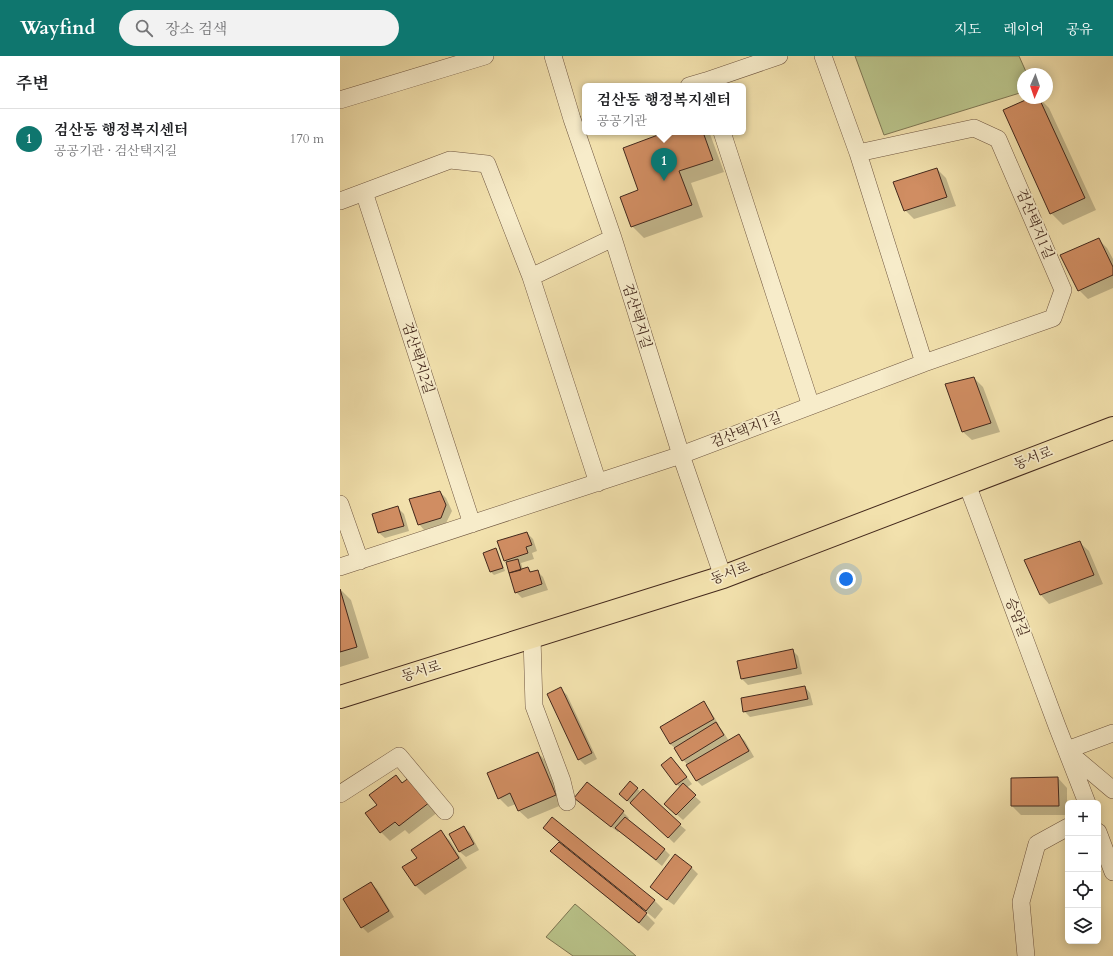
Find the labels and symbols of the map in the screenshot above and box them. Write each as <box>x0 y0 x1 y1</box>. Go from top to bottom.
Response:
north arrow <box>1017 68 1053 104</box>
pin: 1 <box>651 148 677 181</box>
street label: 검산택지1길 <box>1012 186 1058 262</box>
street label: 검산택지길 <box>618 281 656 351</box>
street label: 검산택지2길 <box>397 319 439 397</box>
street label: 검산택지1길 <box>708 408 784 452</box>
street label: 동서로 <box>1011 442 1056 474</box>
street label: 동서로 <box>708 557 753 589</box>
your location <box>836 569 856 589</box>
street label: 승암길 <box>1001 595 1033 639</box>
street label: 동서로 <box>399 656 444 686</box>

